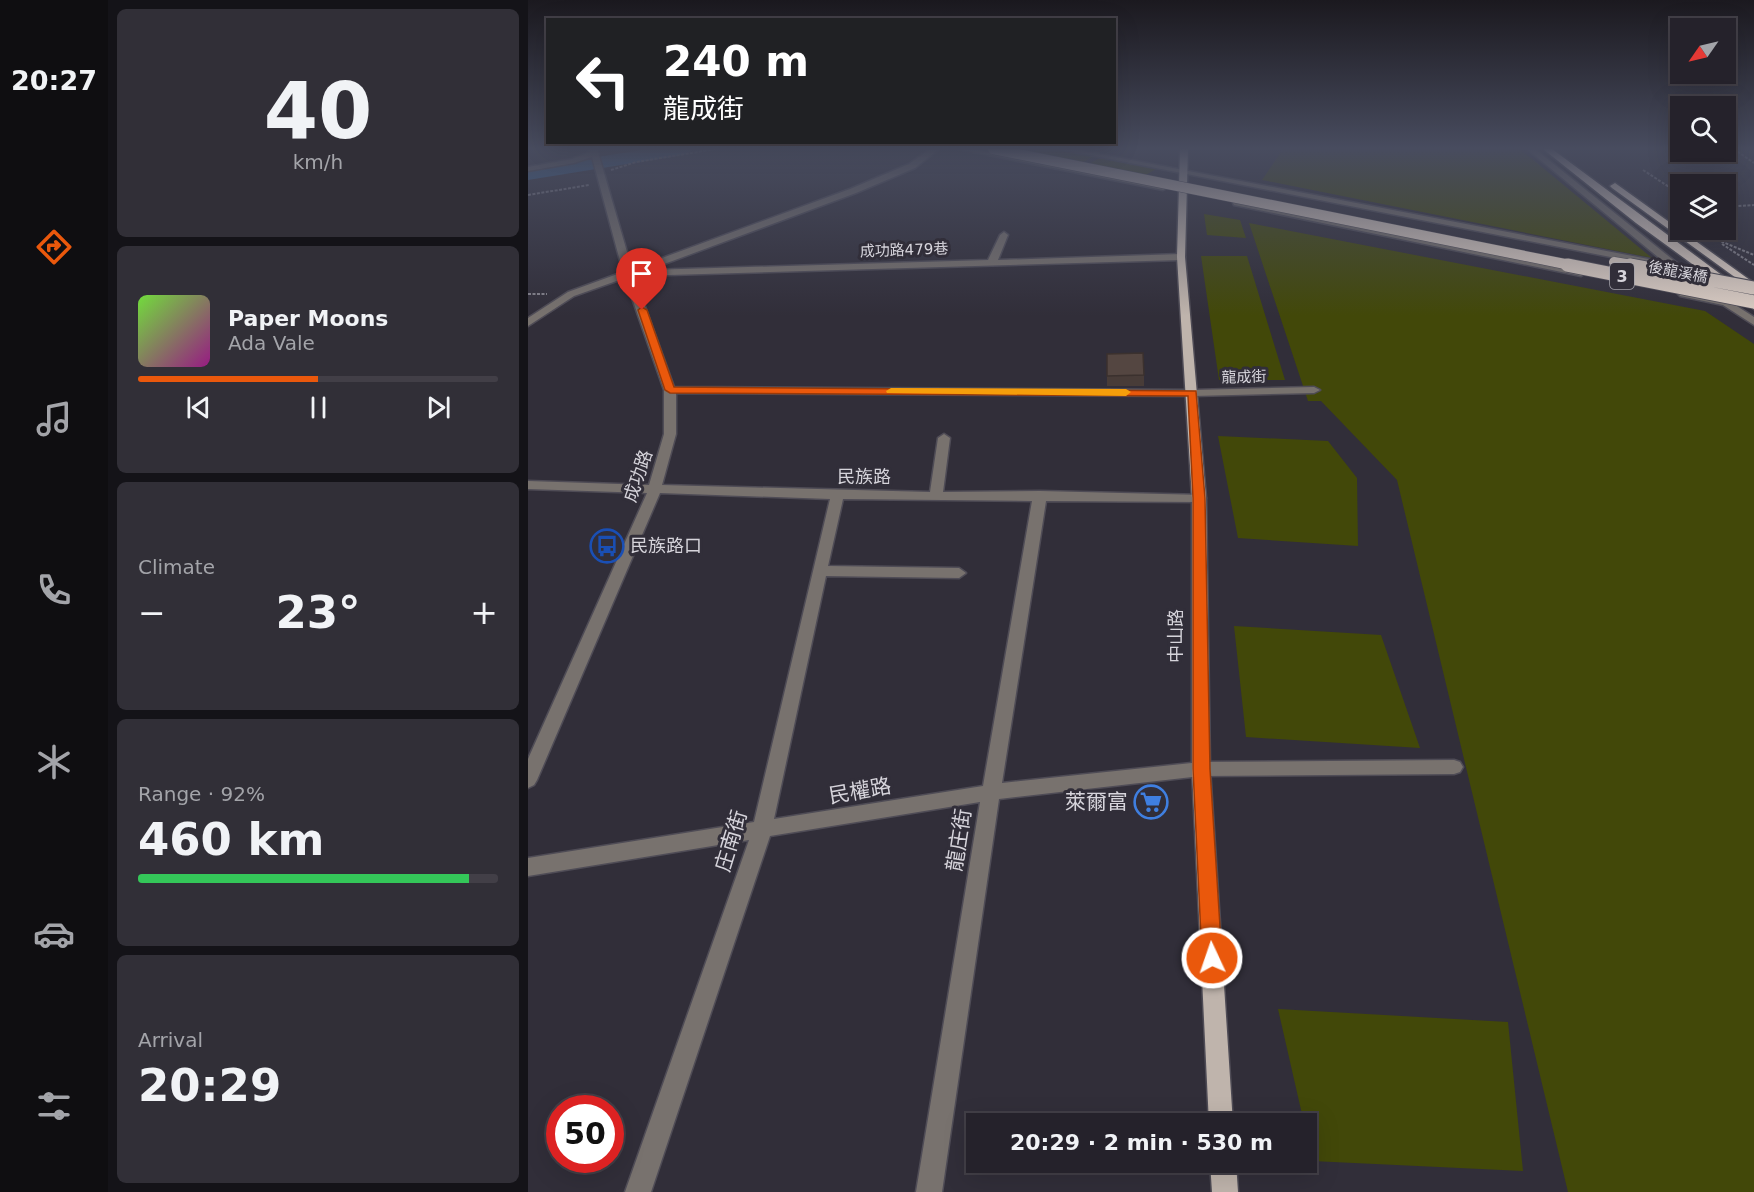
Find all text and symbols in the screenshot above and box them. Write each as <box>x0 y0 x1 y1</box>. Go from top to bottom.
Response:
north arrow <box>1670 18 1736 84</box>
map controls <box>1670 18 1736 240</box>
text: 240 m <box>663 37 809 86</box>
icon: left <box>564 42 642 120</box>
text: 20:27 <box>11 65 97 96</box>
text: 40 <box>264 66 372 156</box>
text: 龍成街 <box>663 93 744 124</box>
button: search <box>1670 96 1736 162</box>
text: km/h <box>293 150 343 174</box>
button: layers <box>1670 174 1736 240</box>
icon: directions <box>33 226 75 268</box>
street label: 成功路479巷 <box>859 239 949 261</box>
pin <box>616 248 667 310</box>
icon: arrive <box>625 257 658 290</box>
street label: 後龍溪橋 <box>1647 257 1709 287</box>
road number: 3 <box>1610 263 1634 289</box>
text: Paper Moons <box>228 306 388 331</box>
text: Ada Vale <box>228 331 315 355</box>
street label: 龍成街 <box>1221 368 1267 386</box>
icon: previous <box>182 391 215 424</box>
icon: pause <box>302 391 335 424</box>
icon: next <box>422 391 455 424</box>
icon: music <box>33 398 75 440</box>
street label: 成功路 <box>619 447 656 505</box>
street label: 民族路 <box>837 466 891 487</box>
bus stop icon: 民族路口 <box>589 528 625 564</box>
place label: 民族路口 <box>630 535 702 556</box>
text: Climate <box>138 555 215 579</box>
icon: phone <box>33 569 75 611</box>
text: 23° <box>275 586 361 639</box>
text: − <box>138 593 166 632</box>
text: + <box>470 593 498 632</box>
street label: 中山路 <box>1165 609 1186 663</box>
icon: climate <box>33 741 75 783</box>
street label: 民權路 <box>827 774 893 808</box>
text: Range · 92% <box>138 782 265 806</box>
supermarket icon: 萊爾富 <box>1133 784 1169 820</box>
place label: 萊爾富 <box>1065 790 1128 814</box>
street label: 庄南街 <box>710 807 752 875</box>
street label: 龍庄街 <box>942 807 976 873</box>
text: 460 km <box>138 813 324 866</box>
icon: car <box>33 913 75 955</box>
position arrow <box>1180 926 1244 990</box>
text: Arrival <box>138 1028 203 1052</box>
text: 20:29 <box>138 1059 281 1112</box>
icon: filters <box>33 1085 75 1127</box>
speed limit sign: 50 <box>546 1095 624 1173</box>
text: 20:29 · 2 min · 530 m <box>1010 1130 1273 1155</box>

